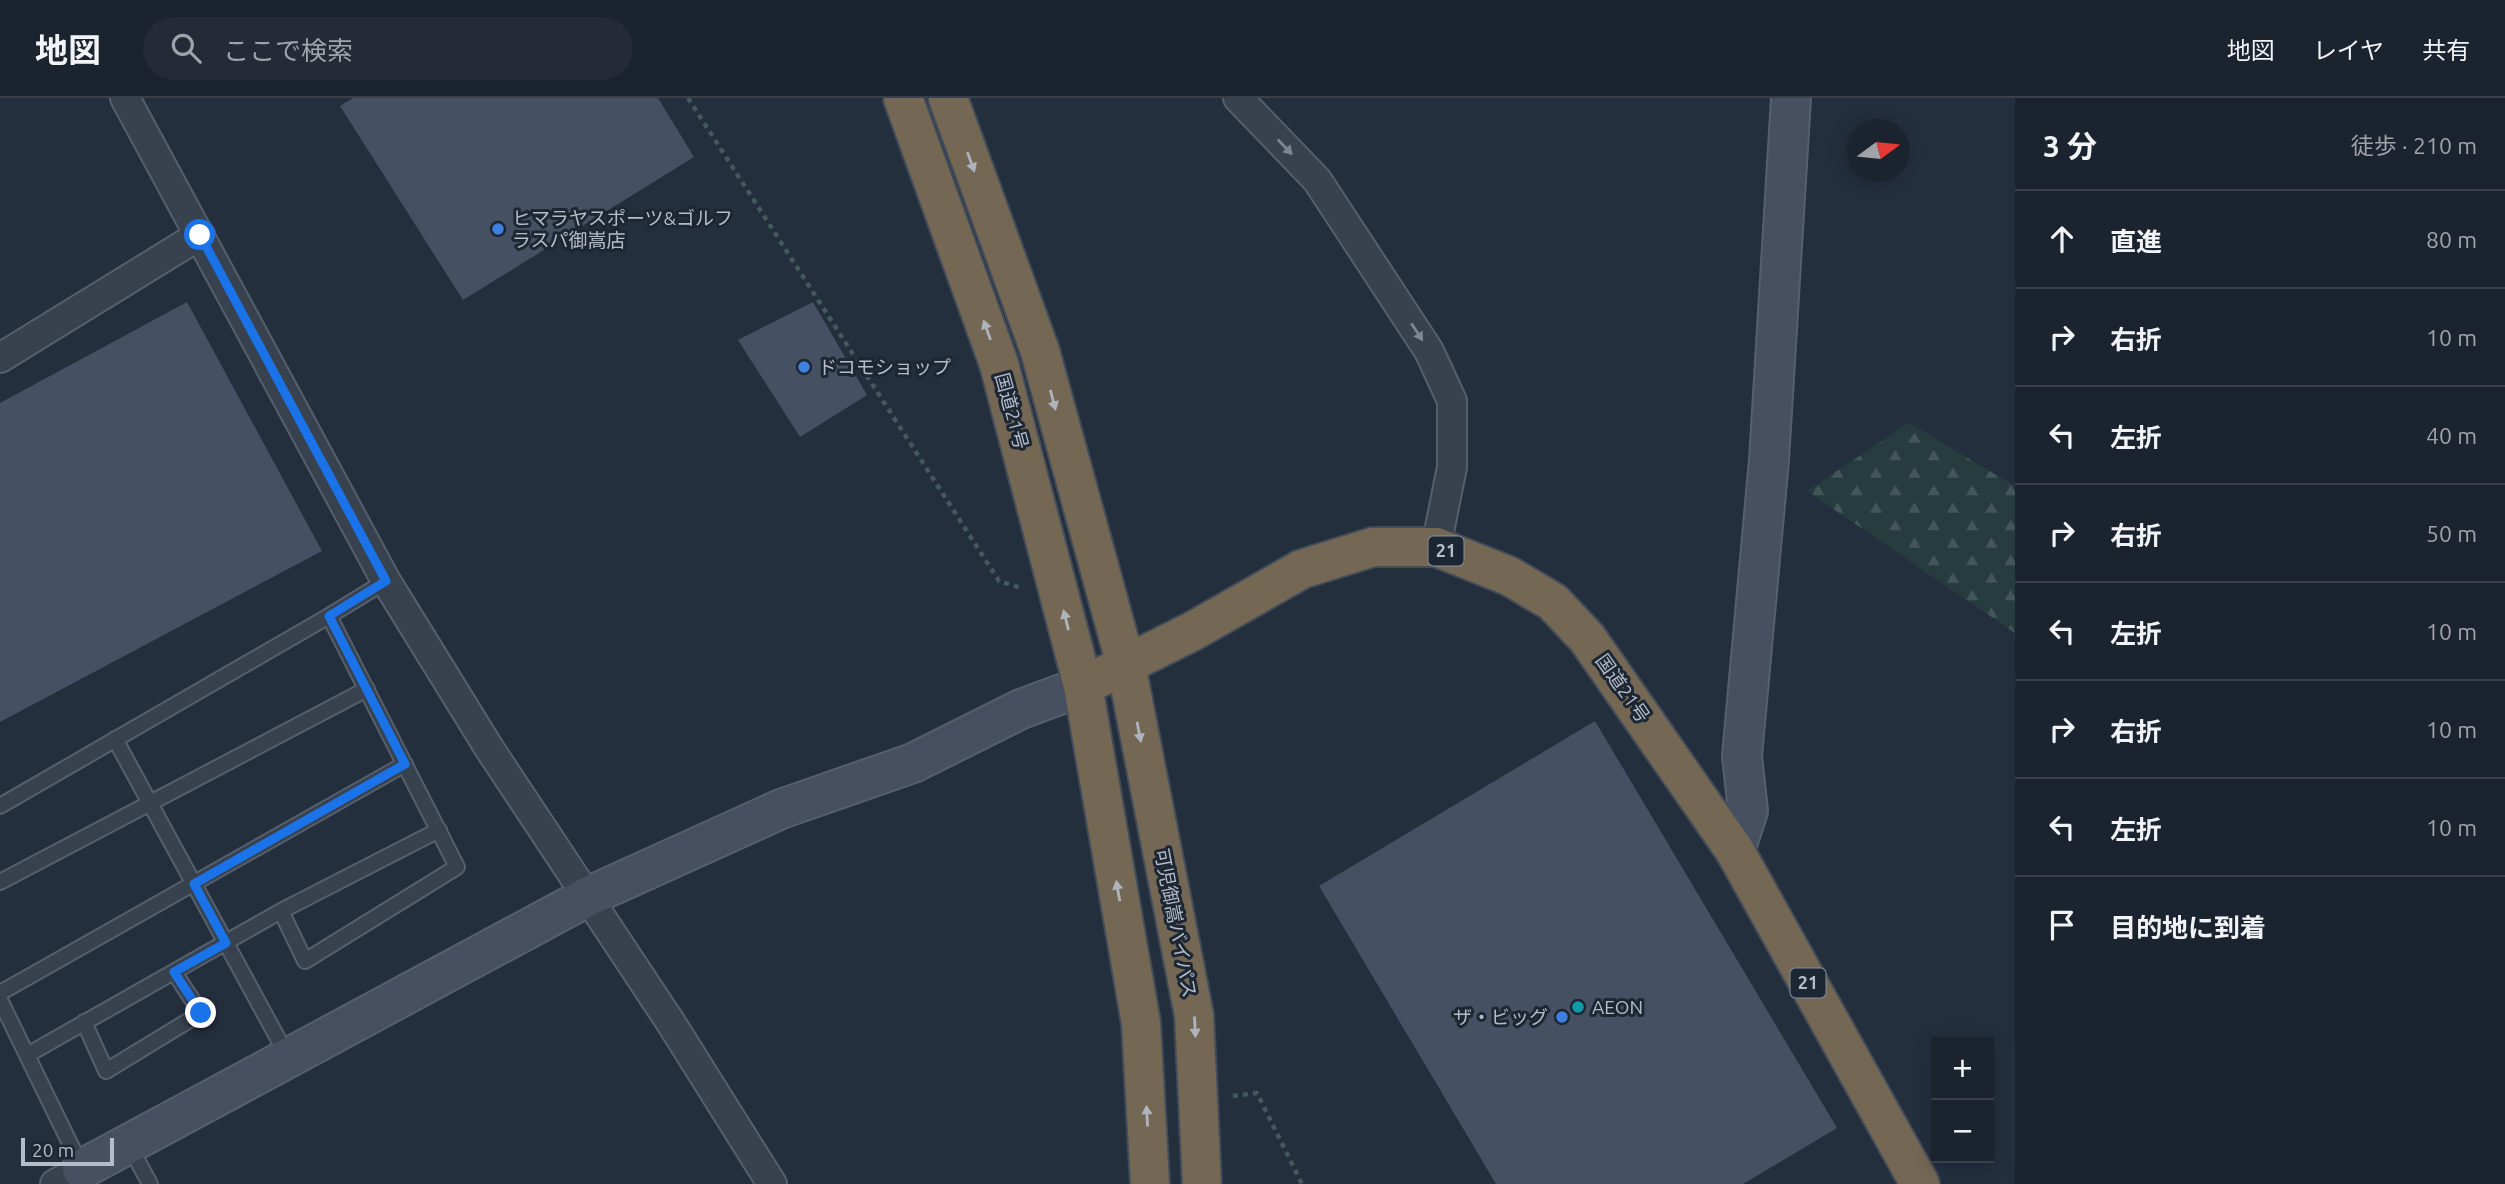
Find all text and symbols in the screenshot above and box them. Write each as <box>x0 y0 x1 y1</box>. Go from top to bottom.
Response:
search box <box>143 17 633 80</box>
icon: search <box>167 29 205 67</box>
text: 地図 <box>35 31 101 68</box>
text: ここで検索 <box>223 36 353 65</box>
text: 地図 <box>2227 37 2275 64</box>
text: レイヤ <box>2313 37 2384 64</box>
text: 共有 <box>2422 37 2470 64</box>
north arrow <box>1847 119 1910 182</box>
text: 3 分 <box>2043 129 2097 163</box>
text: 徒歩 · 210 m <box>2351 133 2477 158</box>
one-way arrow <box>1277 138 1293 155</box>
one-way arrow <box>966 152 977 173</box>
place label: ヒマラヤスポーツ&ゴルフ ラスパ御嵩店 <box>512 207 733 251</box>
route start <box>184 219 215 250</box>
icon: ahead <box>2043 220 2081 258</box>
marker: ヒマラヤスポーツ&ゴルフ ラスパ御嵩店 <box>490 221 506 237</box>
text: 直進 <box>2110 227 2162 256</box>
text: 80 m <box>2426 227 2477 252</box>
icon: right <box>2043 318 2081 356</box>
one-way arrow <box>981 319 992 340</box>
one-way arrow <box>1410 323 1424 341</box>
text: 右折 <box>2110 325 2162 354</box>
text: 10 m <box>2426 325 2477 350</box>
place label: ドコモショップ <box>818 356 951 378</box>
marker: ドコモショップ <box>796 359 812 375</box>
street label: 国道21号 <box>991 370 1033 452</box>
one-way arrow <box>1049 390 1059 411</box>
icon: left <box>2043 416 2081 454</box>
text: 左折 <box>2110 423 2162 452</box>
text: 40 m <box>2426 423 2477 448</box>
icon: right <box>2043 514 2081 552</box>
text: 右折 <box>2110 521 2162 550</box>
text: 50 m <box>2426 521 2477 546</box>
road number: 21 <box>1428 536 1464 565</box>
one-way arrow <box>1060 609 1071 631</box>
icon: left <box>2043 612 2081 650</box>
text: 左折 <box>2110 619 2162 648</box>
text: 10 m <box>2426 619 2477 644</box>
street label: 国道21号 <box>1591 650 1655 726</box>
icon: right <box>2043 710 2081 748</box>
text: 右折 <box>2110 717 2162 746</box>
text: 10 m <box>2426 717 2477 742</box>
one-way arrow <box>1134 721 1145 743</box>
icon: left <box>2043 808 2081 846</box>
text: 左折 <box>2110 815 2162 844</box>
text: 10 m <box>2426 815 2477 840</box>
street label: 可児御嵩バイパス <box>1151 846 1201 1000</box>
one-way arrow <box>1112 879 1123 901</box>
icon: arrive <box>2043 906 2081 944</box>
text: 目的地に到着 <box>2110 913 2266 942</box>
road number: 21 <box>1790 968 1826 998</box>
place label: AEON <box>1592 996 1643 1018</box>
route end <box>185 997 216 1028</box>
marker: AEON <box>1570 999 1586 1015</box>
place label: ザ・ビッグ <box>1453 1006 1548 1028</box>
marker: ザ・ビッグ <box>1554 1009 1570 1025</box>
one-way arrow <box>1189 1017 1200 1039</box>
map controls <box>1931 1037 1994 1163</box>
button: + <box>1931 1037 1994 1100</box>
button: − <box>1931 1100 1994 1163</box>
one-way arrow <box>1141 1105 1152 1127</box>
scale bar <box>21 1135 114 1167</box>
text: 20 m <box>32 1139 74 1161</box>

